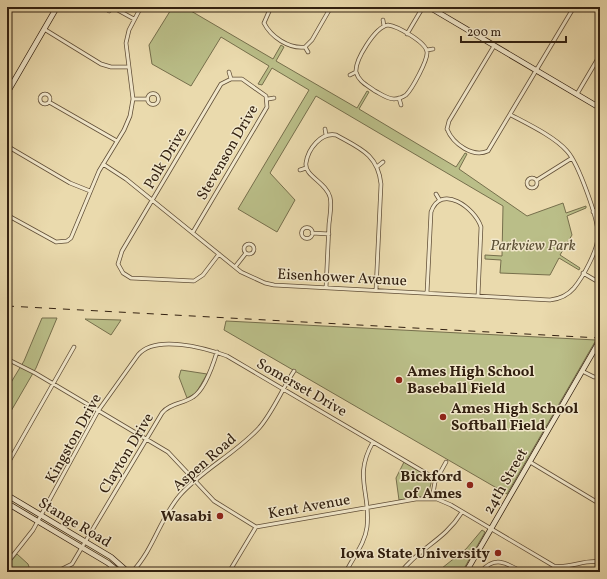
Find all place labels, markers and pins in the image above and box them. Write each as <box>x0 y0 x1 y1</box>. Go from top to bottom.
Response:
place label: Ames High School Baseball Field <box>407 362 534 400</box>
marker: Ames High School Baseball Field <box>394 375 404 385</box>
place label: Ames High School Softball Field <box>451 399 578 437</box>
marker: Ames High School Softball Field <box>438 412 448 422</box>
place label: Bickford of Ames <box>400 467 462 505</box>
marker: Bickford of Ames <box>465 480 475 490</box>
place label: Wasabi <box>161 507 212 528</box>
marker: Wasabi <box>215 511 225 521</box>
place label: Iowa State University <box>340 544 491 565</box>
marker: Iowa State University <box>493 548 503 558</box>

